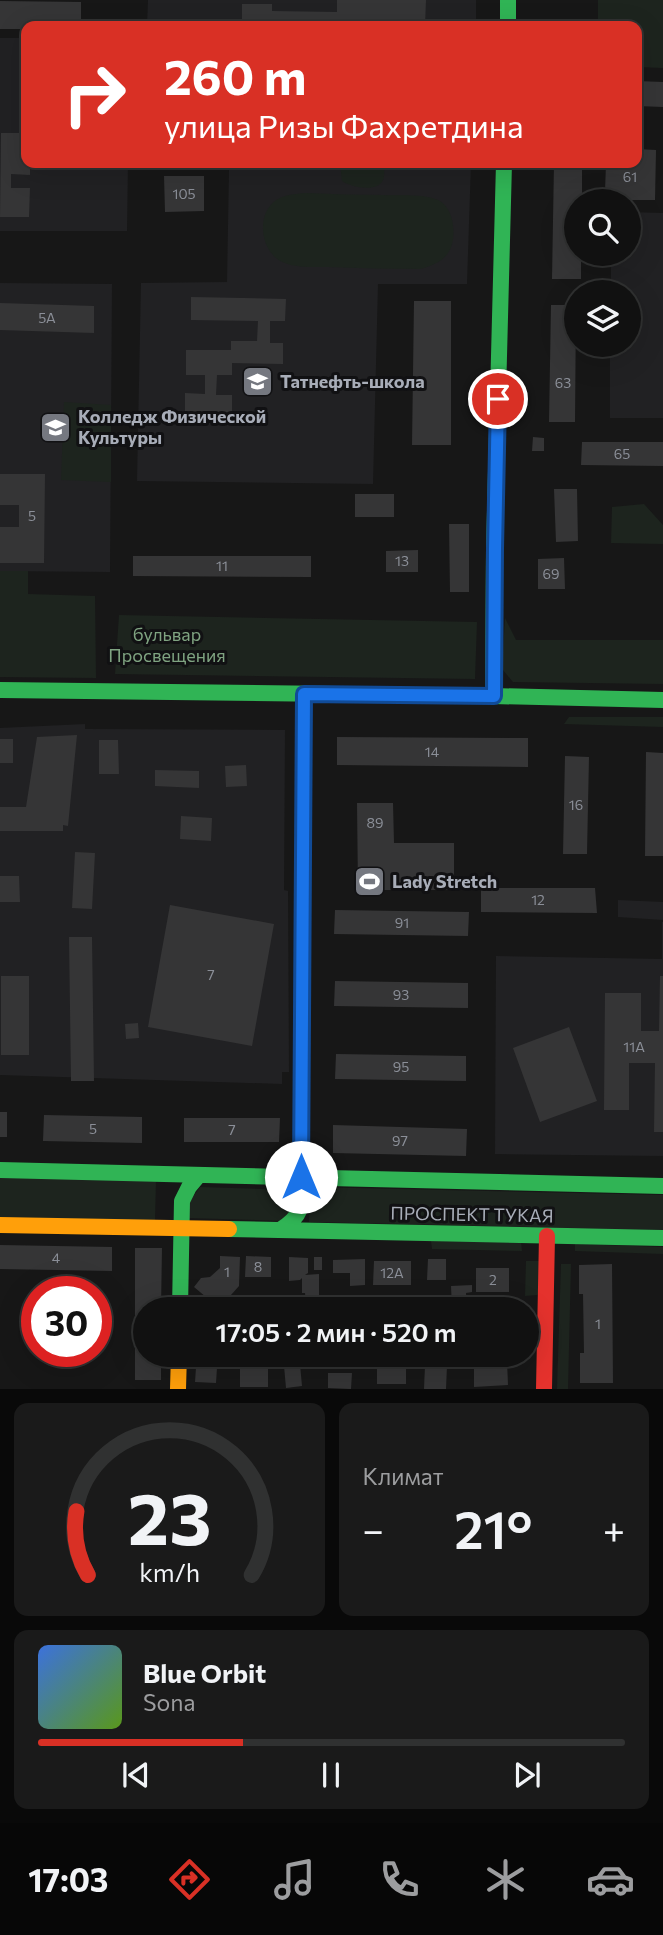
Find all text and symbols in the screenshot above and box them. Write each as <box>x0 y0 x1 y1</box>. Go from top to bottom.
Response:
text: 260 m <box>164 45 306 105</box>
icon: right <box>49 49 140 140</box>
text: улица Ризы Фахретдина <box>164 105 524 145</box>
house number: 61 <box>623 168 637 185</box>
house number: 105 <box>172 185 196 202</box>
map controls <box>564 189 641 357</box>
button: search <box>564 189 641 266</box>
button: layers <box>564 280 641 357</box>
house number: 5А <box>38 309 56 326</box>
school or university icon: Татнефть-школа <box>240 365 274 399</box>
pin <box>468 369 528 429</box>
place label: Татнефть-школа <box>280 370 425 392</box>
house number: 63 <box>555 374 571 391</box>
icon: arrive <box>479 380 517 418</box>
place label: Колледж Физической Культуры <box>78 405 266 448</box>
school or university icon: Колледж Физической Культуры <box>38 410 72 444</box>
house number: 65 <box>614 445 630 462</box>
house number: 5 <box>28 507 36 524</box>
house number: 13 <box>395 552 409 569</box>
house number: 11 <box>216 557 228 574</box>
house number: 69 <box>543 565 559 582</box>
park label: бульвар Просвещения <box>108 623 226 666</box>
house number: 14 <box>425 743 440 760</box>
house number: 16 <box>569 796 583 813</box>
house number: 89 <box>367 814 384 831</box>
sports icon: Lady Stretch <box>352 865 386 899</box>
place label: Lady Stretch <box>392 870 497 892</box>
house number: 12 <box>531 891 545 908</box>
house number: 91 <box>395 914 409 931</box>
house number: 7 <box>207 966 215 983</box>
house number: 93 <box>393 986 409 1003</box>
house number: 11А <box>623 1038 645 1055</box>
house number: 95 <box>393 1058 409 1075</box>
house number: 5 <box>89 1120 97 1137</box>
house number: 7 <box>228 1121 236 1138</box>
house number: 97 <box>392 1132 408 1149</box>
position arrow <box>264 1140 338 1214</box>
street label: ПРОСПЕКТ ТУКАЯ <box>390 1202 554 1226</box>
house number: 4 <box>52 1249 61 1266</box>
house number: 8 <box>254 1258 262 1275</box>
house number: 1 <box>224 1263 230 1280</box>
house number: 12А <box>380 1264 404 1281</box>
house number: 2 <box>489 1271 497 1288</box>
speed limit sign: 30 <box>21 1276 112 1367</box>
house number: 1 <box>595 1315 601 1332</box>
text: 17:05 · 2 мин · 520 m <box>216 1316 456 1347</box>
text: Климат <box>363 1462 444 1490</box>
text: 23 <box>127 1472 211 1561</box>
text: 21° <box>454 1496 533 1560</box>
text: − <box>363 1505 384 1552</box>
text: + <box>603 1505 625 1552</box>
text: km/h <box>139 1557 200 1587</box>
text: Blue Orbit <box>143 1657 266 1688</box>
text: Sona <box>143 1688 195 1716</box>
icon: previous <box>117 1756 155 1794</box>
icon: pause <box>312 1756 350 1794</box>
icon: next <box>508 1756 546 1794</box>
icon: directions <box>165 1855 214 1904</box>
icon: music <box>270 1855 319 1904</box>
icon: phone <box>375 1855 424 1904</box>
icon: climate <box>481 1855 530 1904</box>
icon: car <box>586 1855 635 1904</box>
text: 17:03 <box>28 1859 108 1899</box>

